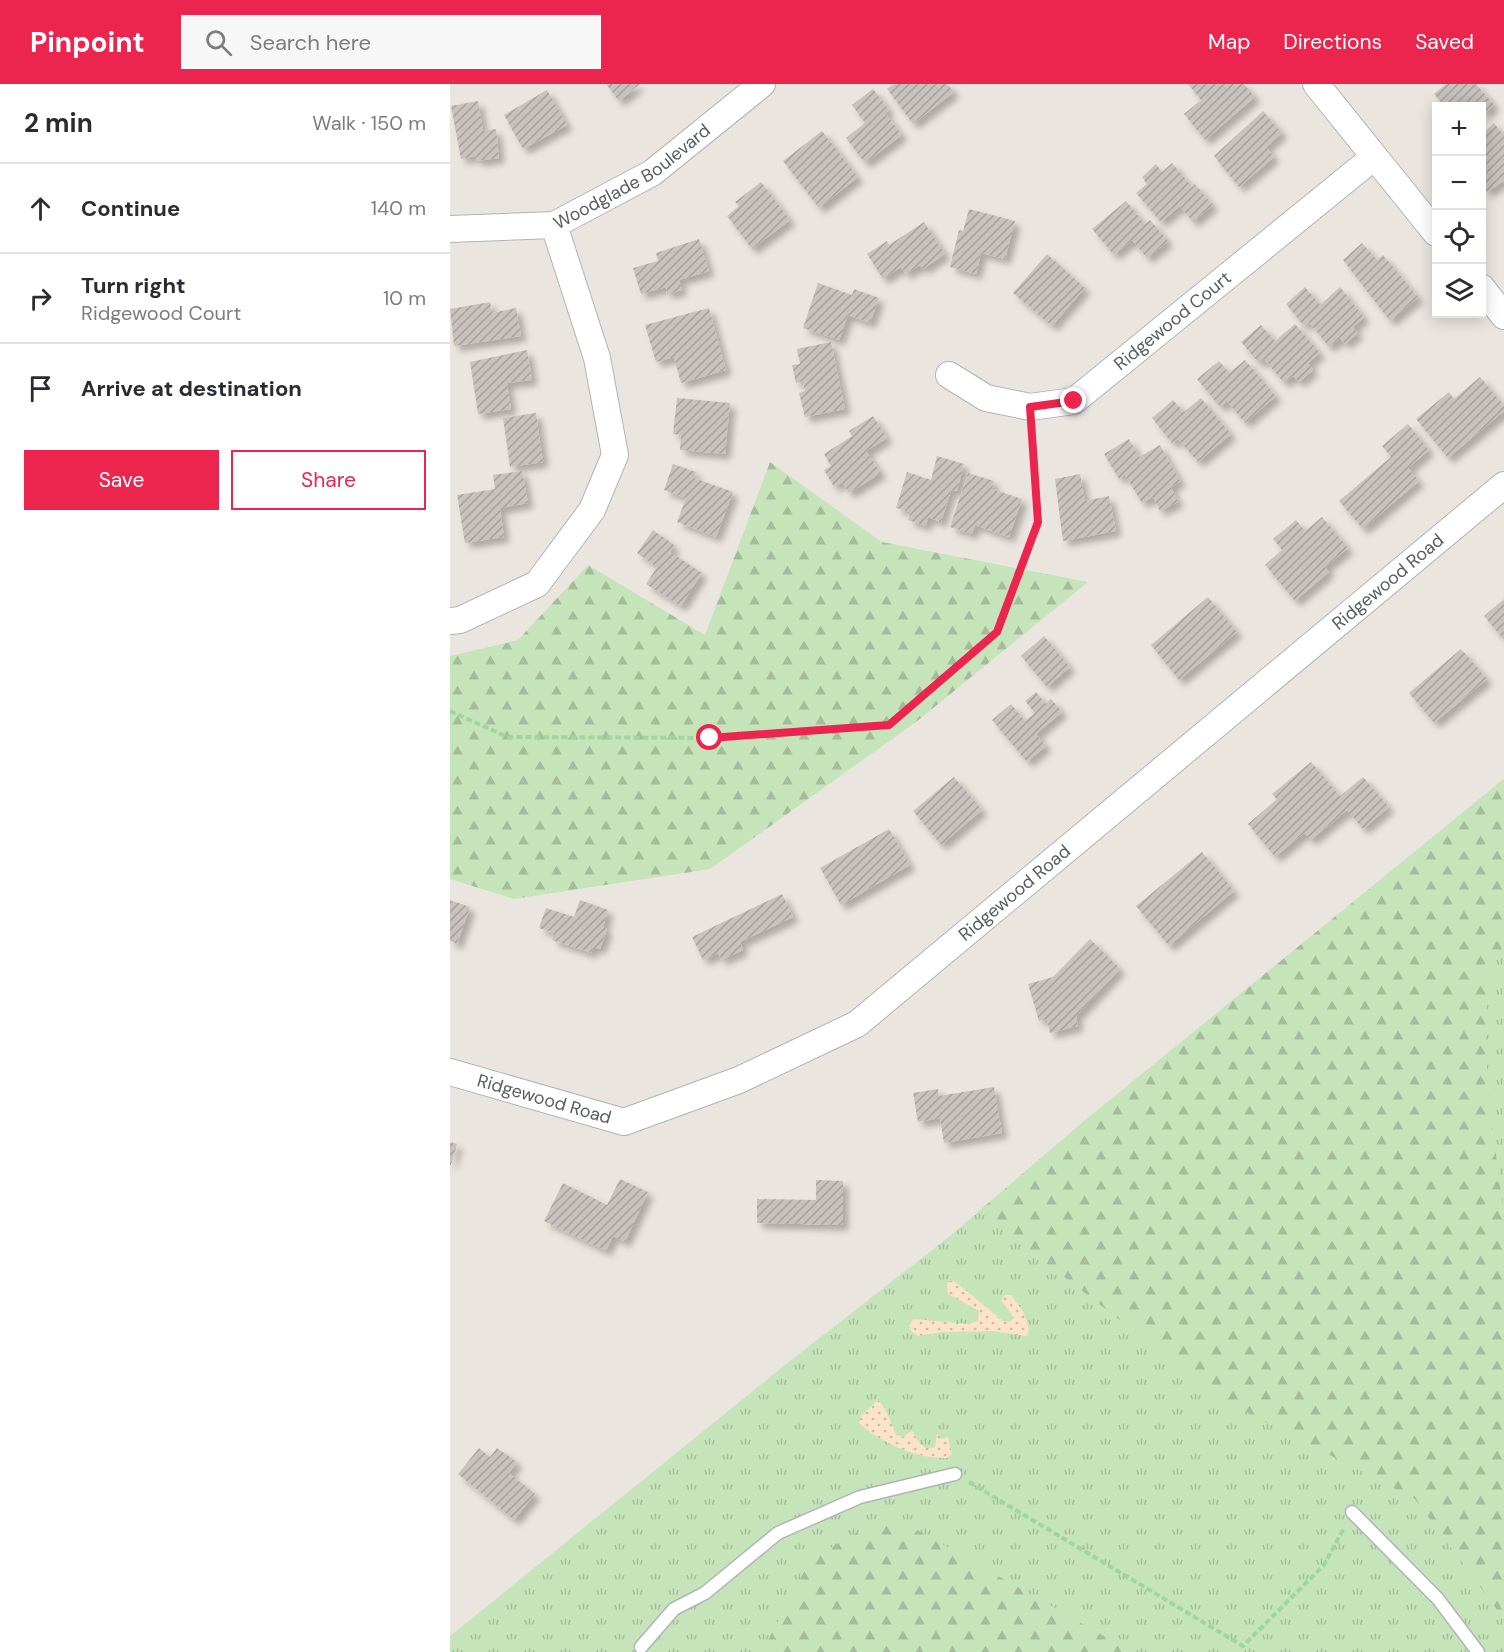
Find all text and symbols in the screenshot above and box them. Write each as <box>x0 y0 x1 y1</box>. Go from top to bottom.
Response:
search box <box>181 15 601 69</box>
text: Pinpoint <box>30 24 145 61</box>
icon: search <box>202 26 235 59</box>
text: Search here <box>250 28 371 57</box>
text: Map <box>1208 28 1250 56</box>
text: Directions <box>1283 28 1382 56</box>
text: Saved <box>1415 28 1474 56</box>
map controls <box>1432 102 1486 318</box>
button: + <box>1432 102 1486 156</box>
text: 2 min <box>24 106 93 140</box>
text: Walk · 150 m <box>312 110 426 136</box>
street label: Woodglade Boulevard <box>549 119 715 235</box>
button: − <box>1432 156 1486 210</box>
icon: ahead <box>24 192 57 225</box>
text: Continue <box>81 194 180 223</box>
text: 140 m <box>371 195 426 221</box>
button: locate <box>1432 210 1486 264</box>
button: layers <box>1432 264 1486 318</box>
street label: Ridgewood Court <box>1109 266 1236 376</box>
text: Turn right <box>81 271 186 300</box>
icon: right <box>24 282 57 315</box>
text: 10 m <box>383 285 426 311</box>
text: Ridgewood Court <box>81 300 241 326</box>
icon: arrive <box>24 372 57 405</box>
text: Arrive at destination <box>81 374 302 403</box>
route end <box>1060 387 1086 413</box>
button: Save <box>24 450 219 510</box>
button: Share <box>231 450 426 510</box>
street label: Ridgewood Road <box>1327 528 1449 635</box>
route start <box>696 724 722 750</box>
street label: Ridgewood Road <box>953 839 1075 946</box>
street label: Ridgewood Road <box>474 1068 614 1130</box>

